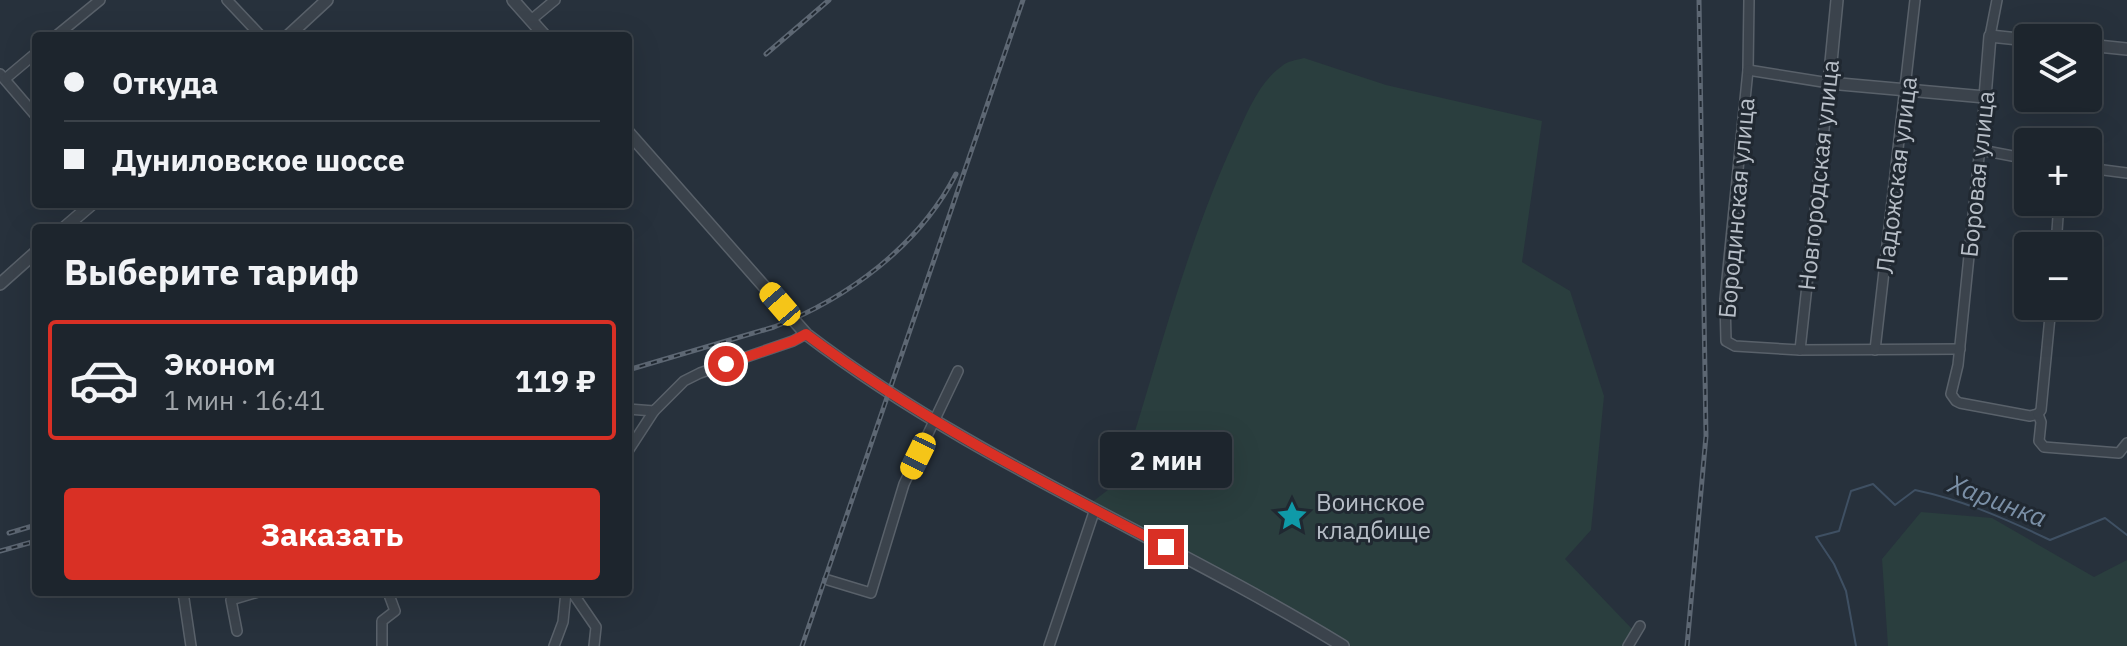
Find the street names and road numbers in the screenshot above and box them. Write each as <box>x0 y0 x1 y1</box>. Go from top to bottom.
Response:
street label: Новгородская улица <box>1790 58 1846 292</box>
street label: Ладожская улица <box>1868 75 1924 275</box>
street label: Боровая улица <box>1952 89 2002 259</box>
street label: Бородинская улица <box>1710 96 1762 320</box>

